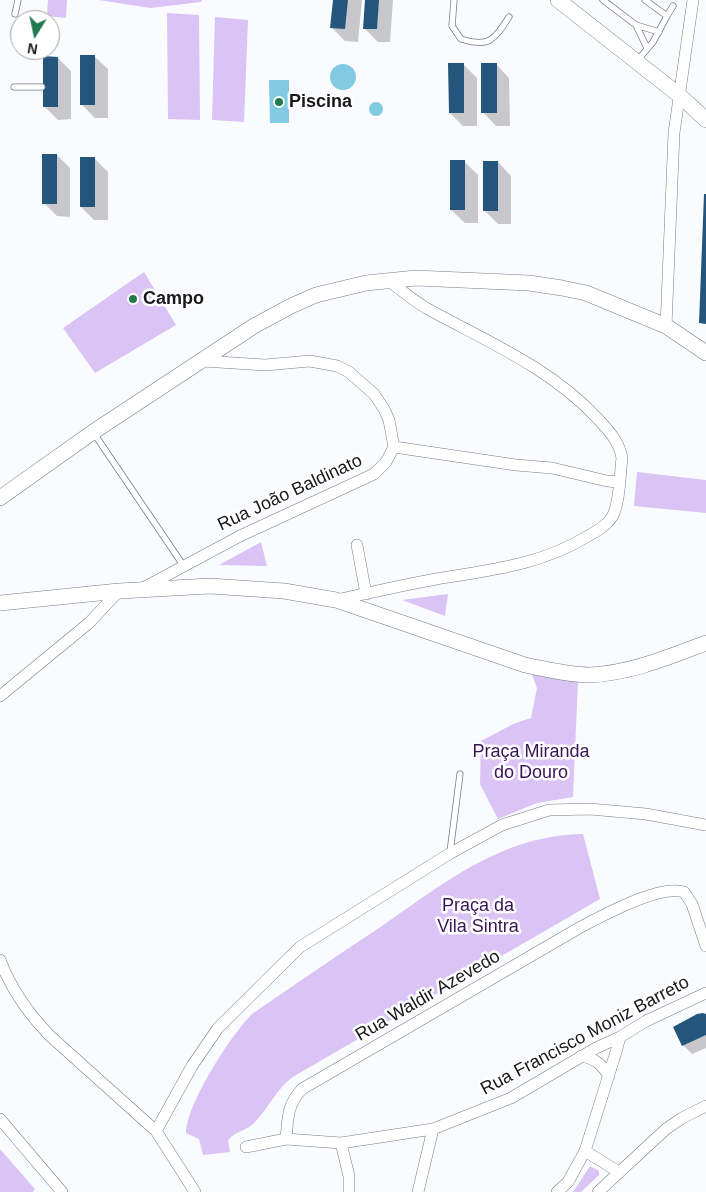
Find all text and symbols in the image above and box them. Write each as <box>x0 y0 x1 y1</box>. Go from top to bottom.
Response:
north arrow <box>10 10 60 60</box>
text: N <box>26 40 39 58</box>
place label: Piscina <box>289 91 352 113</box>
marker: Piscina <box>273 96 285 108</box>
place label: Campo <box>143 288 204 310</box>
marker: Campo <box>127 293 139 305</box>
street label: Rua João Baldinato <box>214 450 366 536</box>
park label: Praça Miranda do Douro <box>472 741 590 784</box>
park label: Praça da Vila Sintra <box>437 895 519 938</box>
street label: Rua Waldir Azevedo <box>352 946 504 1046</box>
street label: Rua Francisco Moniz Barreto <box>477 972 693 1100</box>

